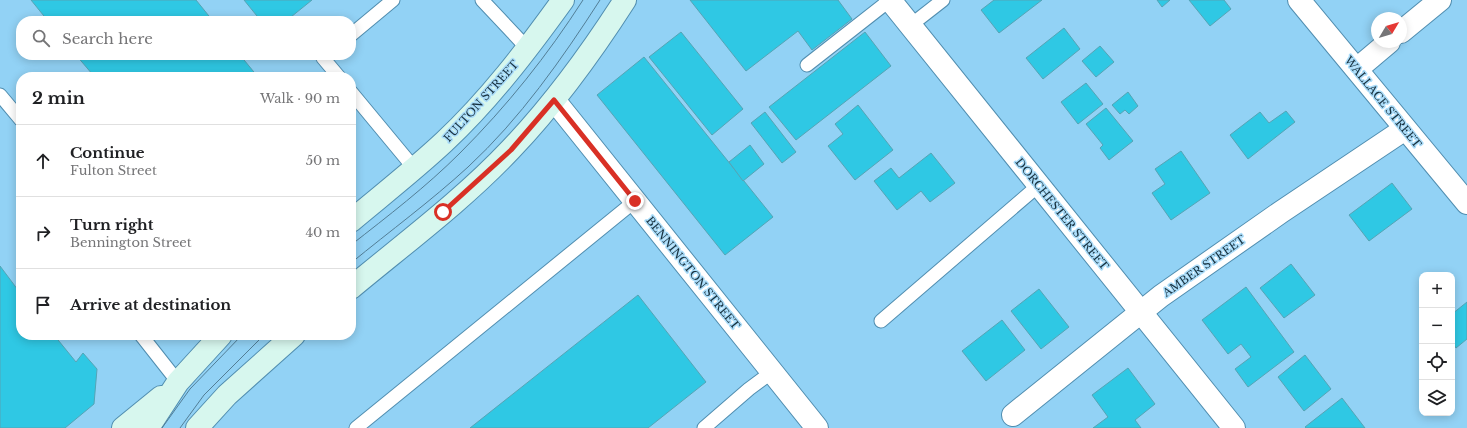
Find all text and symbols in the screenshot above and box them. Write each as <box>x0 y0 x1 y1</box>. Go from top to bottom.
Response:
north arrow <box>1371 12 1407 48</box>
search box <box>16 16 356 60</box>
icon: search <box>30 27 52 49</box>
text: Search here <box>62 29 153 48</box>
street label: WALLACE STREET <box>1341 52 1424 151</box>
street label: FULTON STREET <box>441 57 521 145</box>
text: 2 min <box>32 88 85 109</box>
text: Walk · 90 m <box>260 90 340 107</box>
text: Continue <box>70 143 145 162</box>
icon: ahead <box>32 150 54 172</box>
text: 50 m <box>306 152 340 169</box>
street label: DORCHESTER STREET <box>1012 155 1112 273</box>
text: Fulton Street <box>70 162 157 179</box>
route end <box>626 192 644 210</box>
route start <box>434 203 452 221</box>
street label: BENNINGTON STREET <box>643 214 743 332</box>
text: Turn right <box>70 215 153 234</box>
icon: right <box>32 222 54 244</box>
text: 40 m <box>305 224 340 241</box>
street label: AMBER STREET <box>1159 232 1248 300</box>
text: Bennington Street <box>70 234 192 251</box>
map controls <box>1419 272 1455 416</box>
button: + <box>1419 272 1455 308</box>
icon: arrive <box>32 294 54 316</box>
text: Arrive at destination <box>70 295 231 314</box>
button: − <box>1419 308 1455 344</box>
button: locate <box>1419 344 1455 380</box>
button: layers <box>1419 380 1455 416</box>

